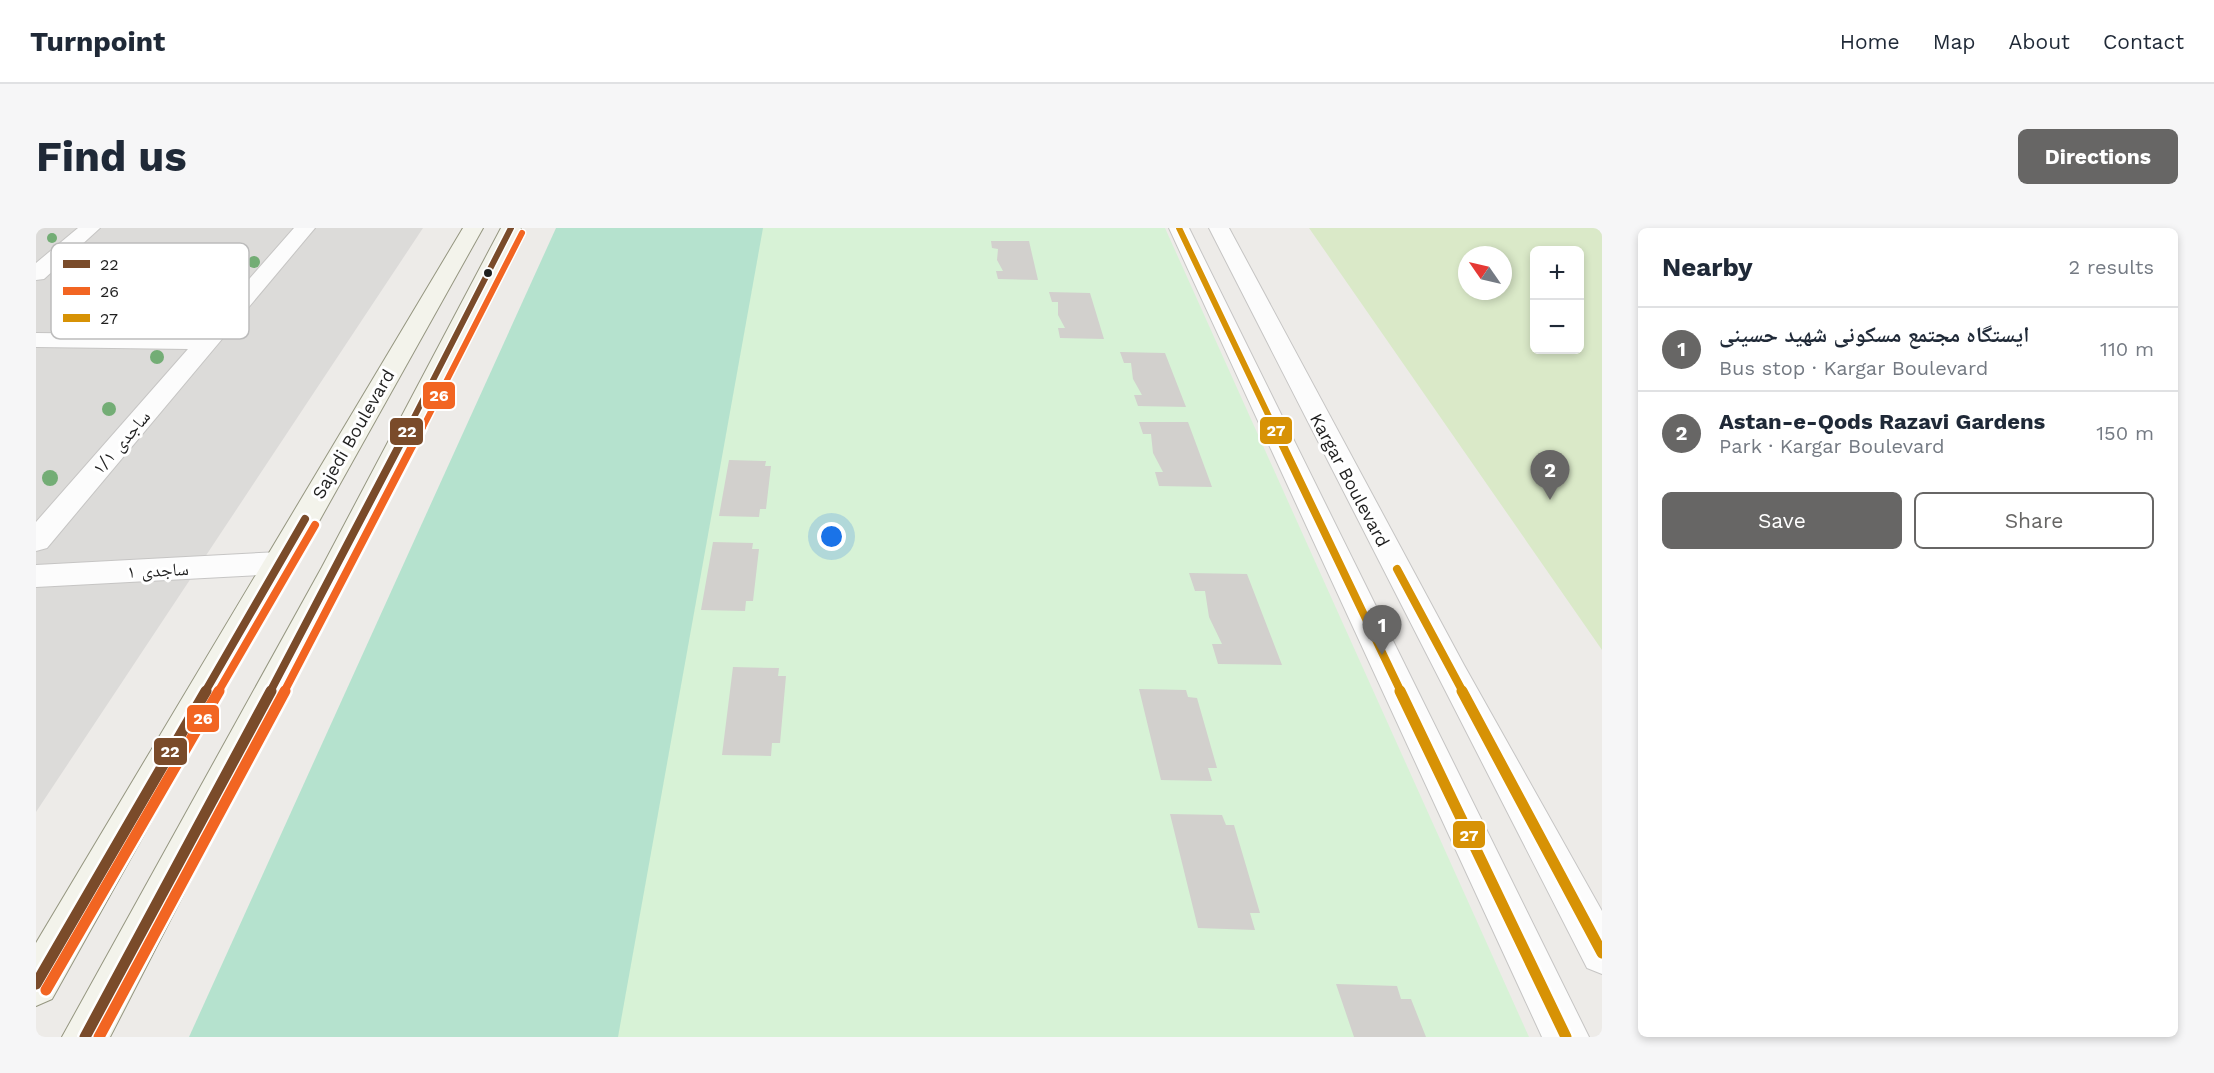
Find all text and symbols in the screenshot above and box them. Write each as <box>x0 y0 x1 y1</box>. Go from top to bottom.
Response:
text: Turnpoint <box>30 25 165 58</box>
text: Home <box>1840 29 1900 54</box>
text: Map <box>1933 29 1976 54</box>
text: About <box>2009 29 2070 54</box>
text: Contact <box>2103 29 2184 54</box>
button: Directions <box>2018 129 2178 184</box>
text: Find us <box>36 132 187 181</box>
legend <box>51 243 249 339</box>
north arrow <box>1458 246 1512 300</box>
map controls <box>1530 246 1584 354</box>
button: + <box>1530 246 1584 300</box>
text: Nearby <box>1662 252 1753 282</box>
text: 22 <box>100 255 119 274</box>
text: 2 results <box>2069 255 2154 279</box>
unlabelled marker <box>482 267 494 279</box>
text: 26 <box>100 282 119 301</box>
button: − <box>1530 300 1584 354</box>
text: 27 <box>100 309 118 328</box>
text: ایستگاه مجتمع مسکونی شهید حسینی <box>1719 322 2029 347</box>
text: 1 <box>1677 337 1686 361</box>
text: 110 m <box>2100 337 2154 361</box>
text: Bus stop · Kargar Boulevard <box>1719 356 1988 380</box>
street label: Sajedi Boulevard <box>307 366 399 502</box>
line badge: 26 <box>422 381 456 410</box>
text: 26 <box>429 386 449 405</box>
street label: ساجدی ۱/۱ <box>88 406 155 479</box>
text: Astan-e-Qods Razavi Gardens <box>1719 409 2045 434</box>
street label: Kargar Boulevard <box>1306 410 1394 550</box>
line badge: 27 <box>1259 416 1293 445</box>
line badge: 22 <box>389 417 424 446</box>
text: 27 <box>1267 421 1286 440</box>
text: 2 <box>1676 421 1687 445</box>
text: 150 m <box>2096 421 2154 445</box>
text: 22 <box>397 422 417 441</box>
text: Park · Kargar Boulevard <box>1719 434 1945 458</box>
pin: 2 <box>1530 450 1570 500</box>
button: Save <box>1662 492 1902 549</box>
button: Share <box>1914 492 2154 549</box>
your location <box>817 522 846 551</box>
street label: ساجدی ۱ <box>127 558 189 583</box>
pin: 1 <box>1362 606 1402 655</box>
line badge: 26 <box>186 704 220 733</box>
text: 26 <box>193 709 213 728</box>
line badge: 22 <box>153 737 188 766</box>
text: 22 <box>160 742 180 761</box>
line badge: 27 <box>1452 820 1486 849</box>
text: 27 <box>1460 826 1479 845</box>

